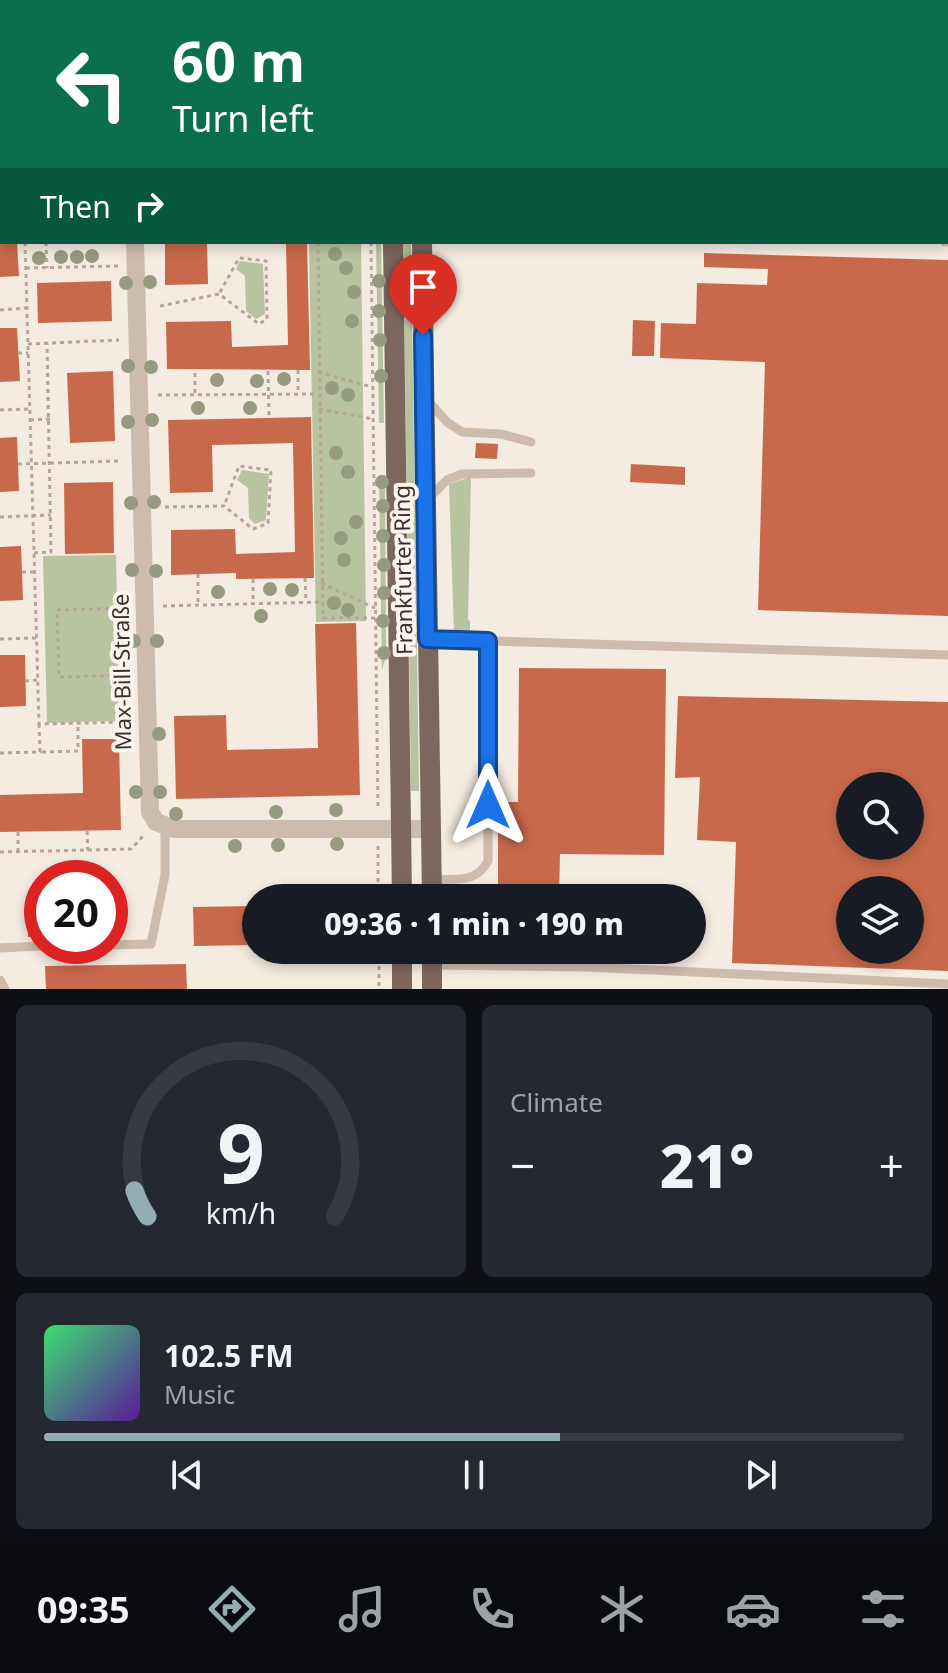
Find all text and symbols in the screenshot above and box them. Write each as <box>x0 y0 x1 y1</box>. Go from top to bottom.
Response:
text: 60 m <box>172 22 305 98</box>
icon: left <box>40 32 144 136</box>
text: Turn left <box>172 94 314 143</box>
icon: right <box>127 184 171 228</box>
text: Then <box>40 186 111 227</box>
pin <box>389 253 457 335</box>
icon: arrive <box>401 265 445 309</box>
street label: Frankfurter Ring <box>386 485 418 655</box>
street label: Max-Bill-Straße <box>105 593 137 751</box>
position arrow <box>446 763 530 847</box>
map controls <box>836 772 924 964</box>
button: search <box>836 772 924 860</box>
speed limit sign: 20 <box>24 860 128 964</box>
button: layers <box>836 876 924 964</box>
text: 09:36 · 1 min · 190 m <box>324 903 624 944</box>
text: Climate <box>510 1084 603 1120</box>
text: 9 <box>217 1094 265 1207</box>
text: 21° <box>660 1124 754 1206</box>
text: − <box>510 1135 535 1195</box>
text: + <box>879 1135 904 1195</box>
text: km/h <box>206 1193 276 1232</box>
text: 102.5 FM <box>164 1335 294 1376</box>
text: Music <box>164 1376 235 1412</box>
icon: previous <box>165 1453 209 1497</box>
icon: pause <box>452 1453 496 1497</box>
icon: next <box>739 1453 783 1497</box>
icon: directions <box>204 1581 260 1637</box>
icon: music <box>334 1581 390 1637</box>
icon: phone <box>464 1581 520 1637</box>
icon: climate <box>594 1581 650 1637</box>
icon: car <box>725 1581 781 1637</box>
icon: filters <box>855 1581 911 1637</box>
text: 09:35 <box>37 1585 130 1634</box>

